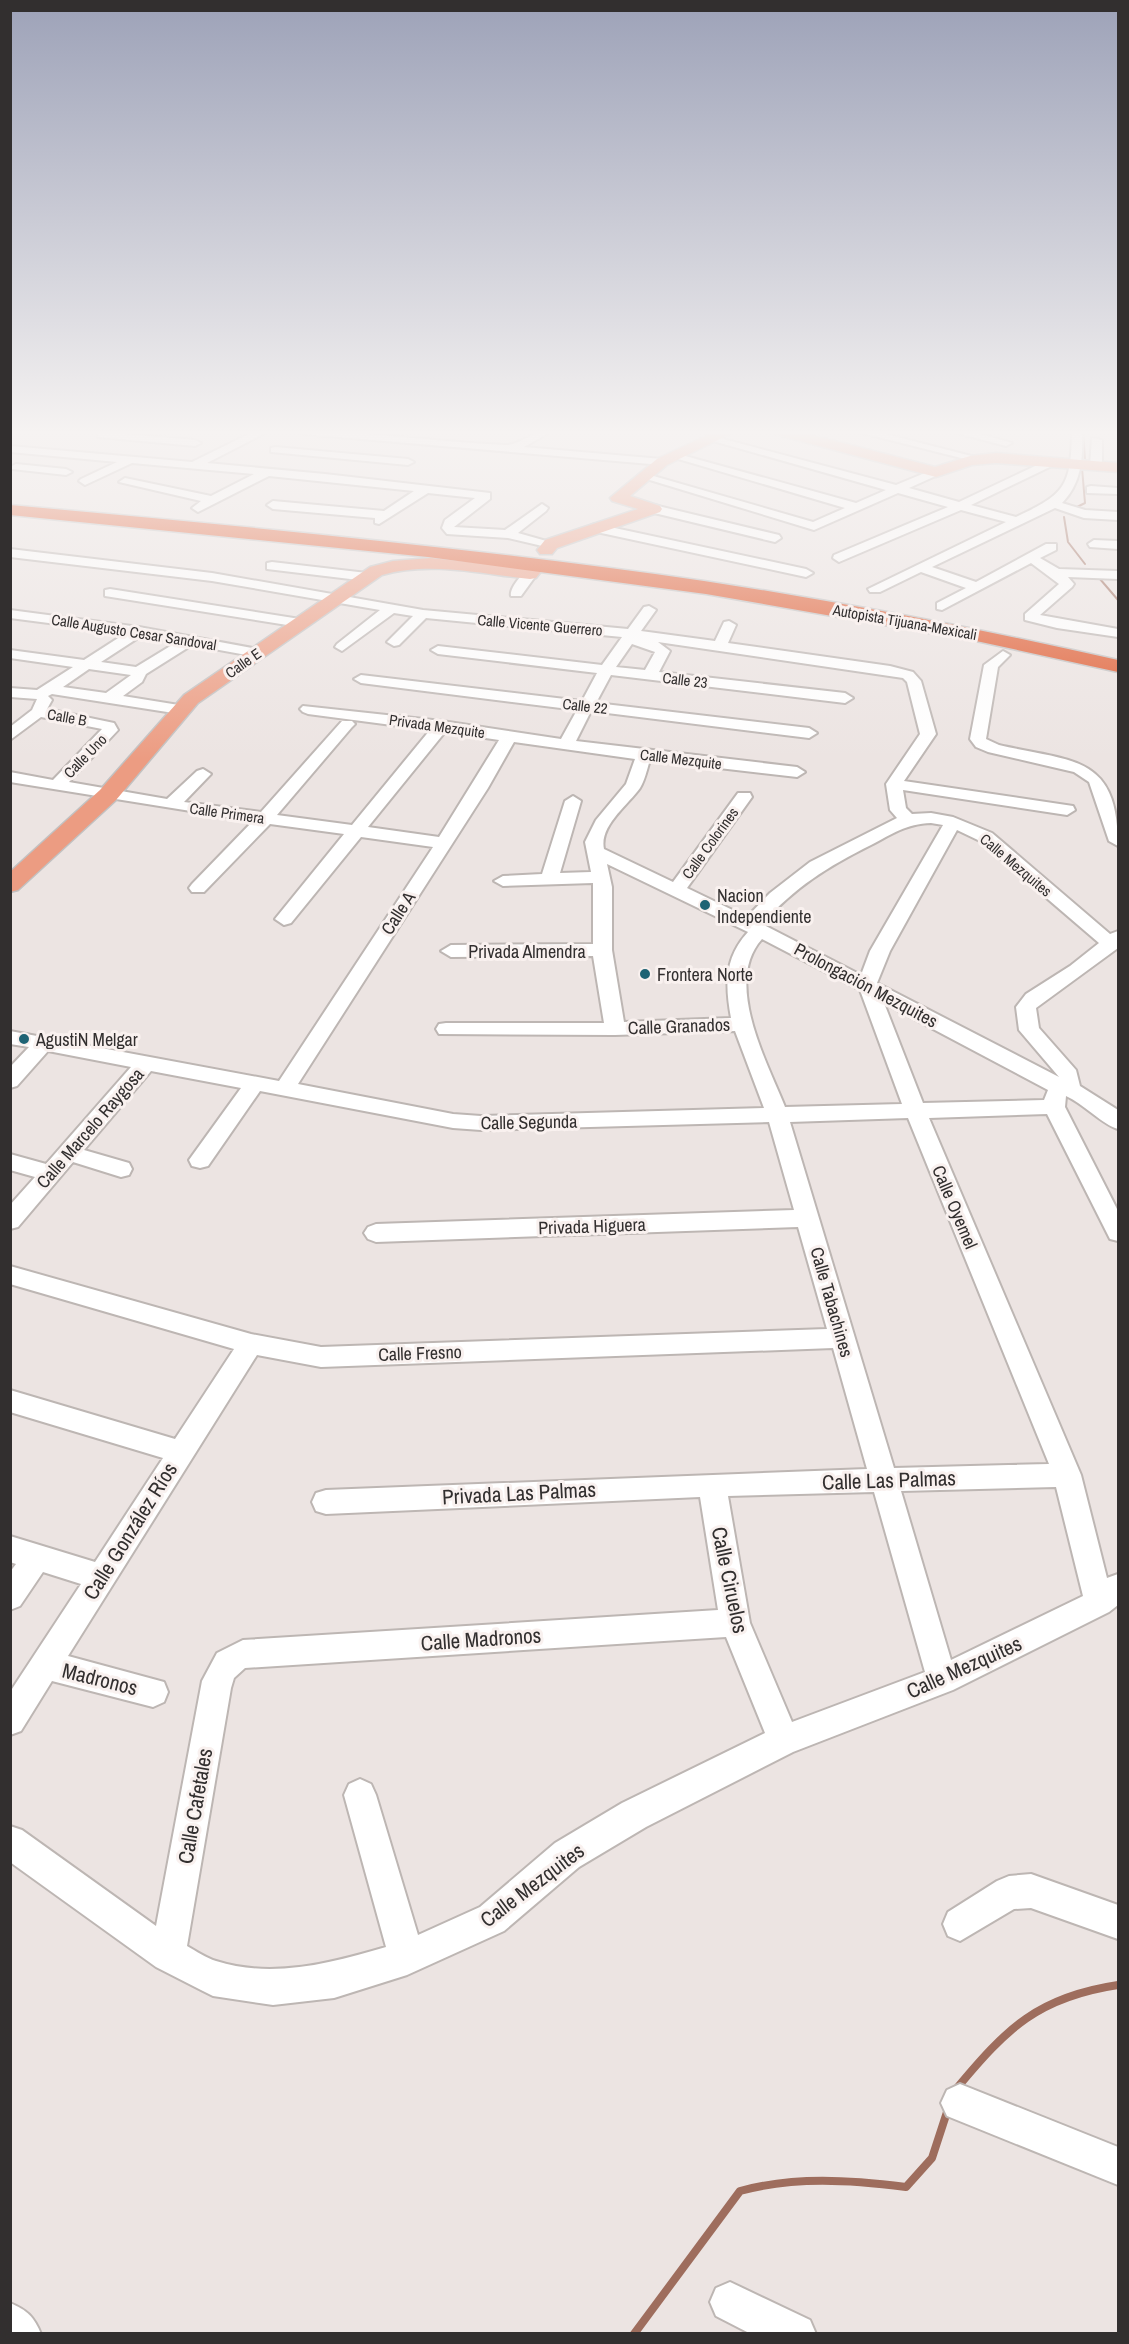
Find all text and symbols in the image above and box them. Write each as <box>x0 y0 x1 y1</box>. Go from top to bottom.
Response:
street label: Autopista Tijuana-Mexicali <box>830 599 979 645</box>
street label: Calle Augusto Cesar Sandoval <box>50 609 218 655</box>
street label: Calle Vicente Guerrero <box>477 609 604 641</box>
street label: Calle E <box>221 643 265 683</box>
street label: Calle 23 <box>661 667 709 693</box>
street label: Calle 22 <box>561 693 609 719</box>
street label: Calle B <box>46 703 88 731</box>
street label: Privada Mezquite <box>388 709 486 743</box>
street label: Calle Uno <box>59 729 111 783</box>
street label: Calle Mezquite <box>639 744 723 774</box>
street label: Calle Primera <box>188 797 266 829</box>
street label: Calle Colorines <box>677 803 743 883</box>
street label: Calle Mezquites <box>975 829 1057 901</box>
place label: Nacion Independiente <box>717 883 811 929</box>
street label: Calle A <box>375 886 421 939</box>
marker: Nacion Independiente <box>698 898 712 912</box>
street label: Prolongación Mezquites <box>790 937 942 1033</box>
street label: Privada Almendra <box>468 939 586 964</box>
place label: Frontera Norte <box>657 962 753 987</box>
marker: Frontera Norte <box>638 967 652 981</box>
street label: Calle Granados <box>627 1012 731 1040</box>
place label: AgustiN Melgar <box>35 1027 138 1052</box>
marker: AgustiN Melgar <box>17 1032 31 1046</box>
street label: Calle Marcelo Raygosa <box>31 1062 149 1194</box>
street label: Calle Segunda <box>480 1109 578 1135</box>
street label: Calle Oyemel <box>926 1161 984 1253</box>
street label: Privada Higuera <box>538 1212 646 1240</box>
street label: Calle Tabachines <box>804 1244 860 1360</box>
street label: Calle Fresno <box>378 1339 462 1367</box>
street label: Calle González Ríos <box>76 1457 184 1605</box>
street label: Calle Las Palmas <box>822 1463 956 1497</box>
street label: Privada Las Palmas <box>441 1474 597 1512</box>
street label: Calle Ciruelos <box>705 1524 755 1636</box>
street label: Calle Madronos <box>420 1620 542 1658</box>
street label: Calle Mezquites <box>902 1629 1026 1705</box>
street label: Madronos <box>59 1656 141 1702</box>
street label: Calle Cafetales <box>171 1746 219 1866</box>
street label: Calle Mezquites <box>474 1836 590 1934</box>

